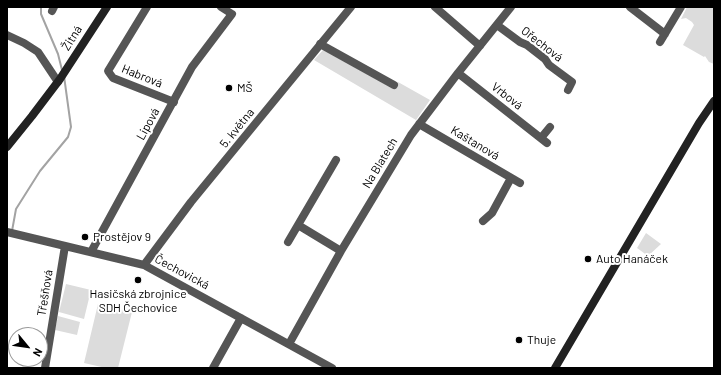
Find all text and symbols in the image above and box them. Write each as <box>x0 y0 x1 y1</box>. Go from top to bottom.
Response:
street label: Žitná <box>59 23 85 53</box>
street label: Ořechová <box>518 23 566 65</box>
street label: Habrová <box>119 61 165 91</box>
street label: Vrbová <box>488 79 526 113</box>
place label: MŠ <box>237 81 253 95</box>
marker: MŠ <box>224 83 234 93</box>
street label: Lipová <box>133 105 163 143</box>
street label: 5. května <box>217 105 257 151</box>
street label: Kaštanová <box>448 123 502 163</box>
street label: Na Blatech <box>359 135 401 191</box>
place label: Prostějov 9 <box>93 230 151 244</box>
marker: Prostějov 9 <box>80 232 90 242</box>
street label: Čechovická <box>152 252 212 292</box>
place label: Auto Hanáček <box>596 252 668 266</box>
marker: Auto Hanáček <box>583 254 593 264</box>
street label: Třešňová <box>34 269 56 317</box>
marker: Hasičská zbrojnice SDH Čechovice <box>133 275 143 285</box>
place label: Hasičská zbrojnice SDH Čechovice <box>89 287 187 315</box>
north arrow <box>8 327 48 367</box>
place label: Thuje <box>527 333 556 347</box>
marker: Thuje <box>514 335 524 345</box>
text: N <box>31 346 46 359</box>

